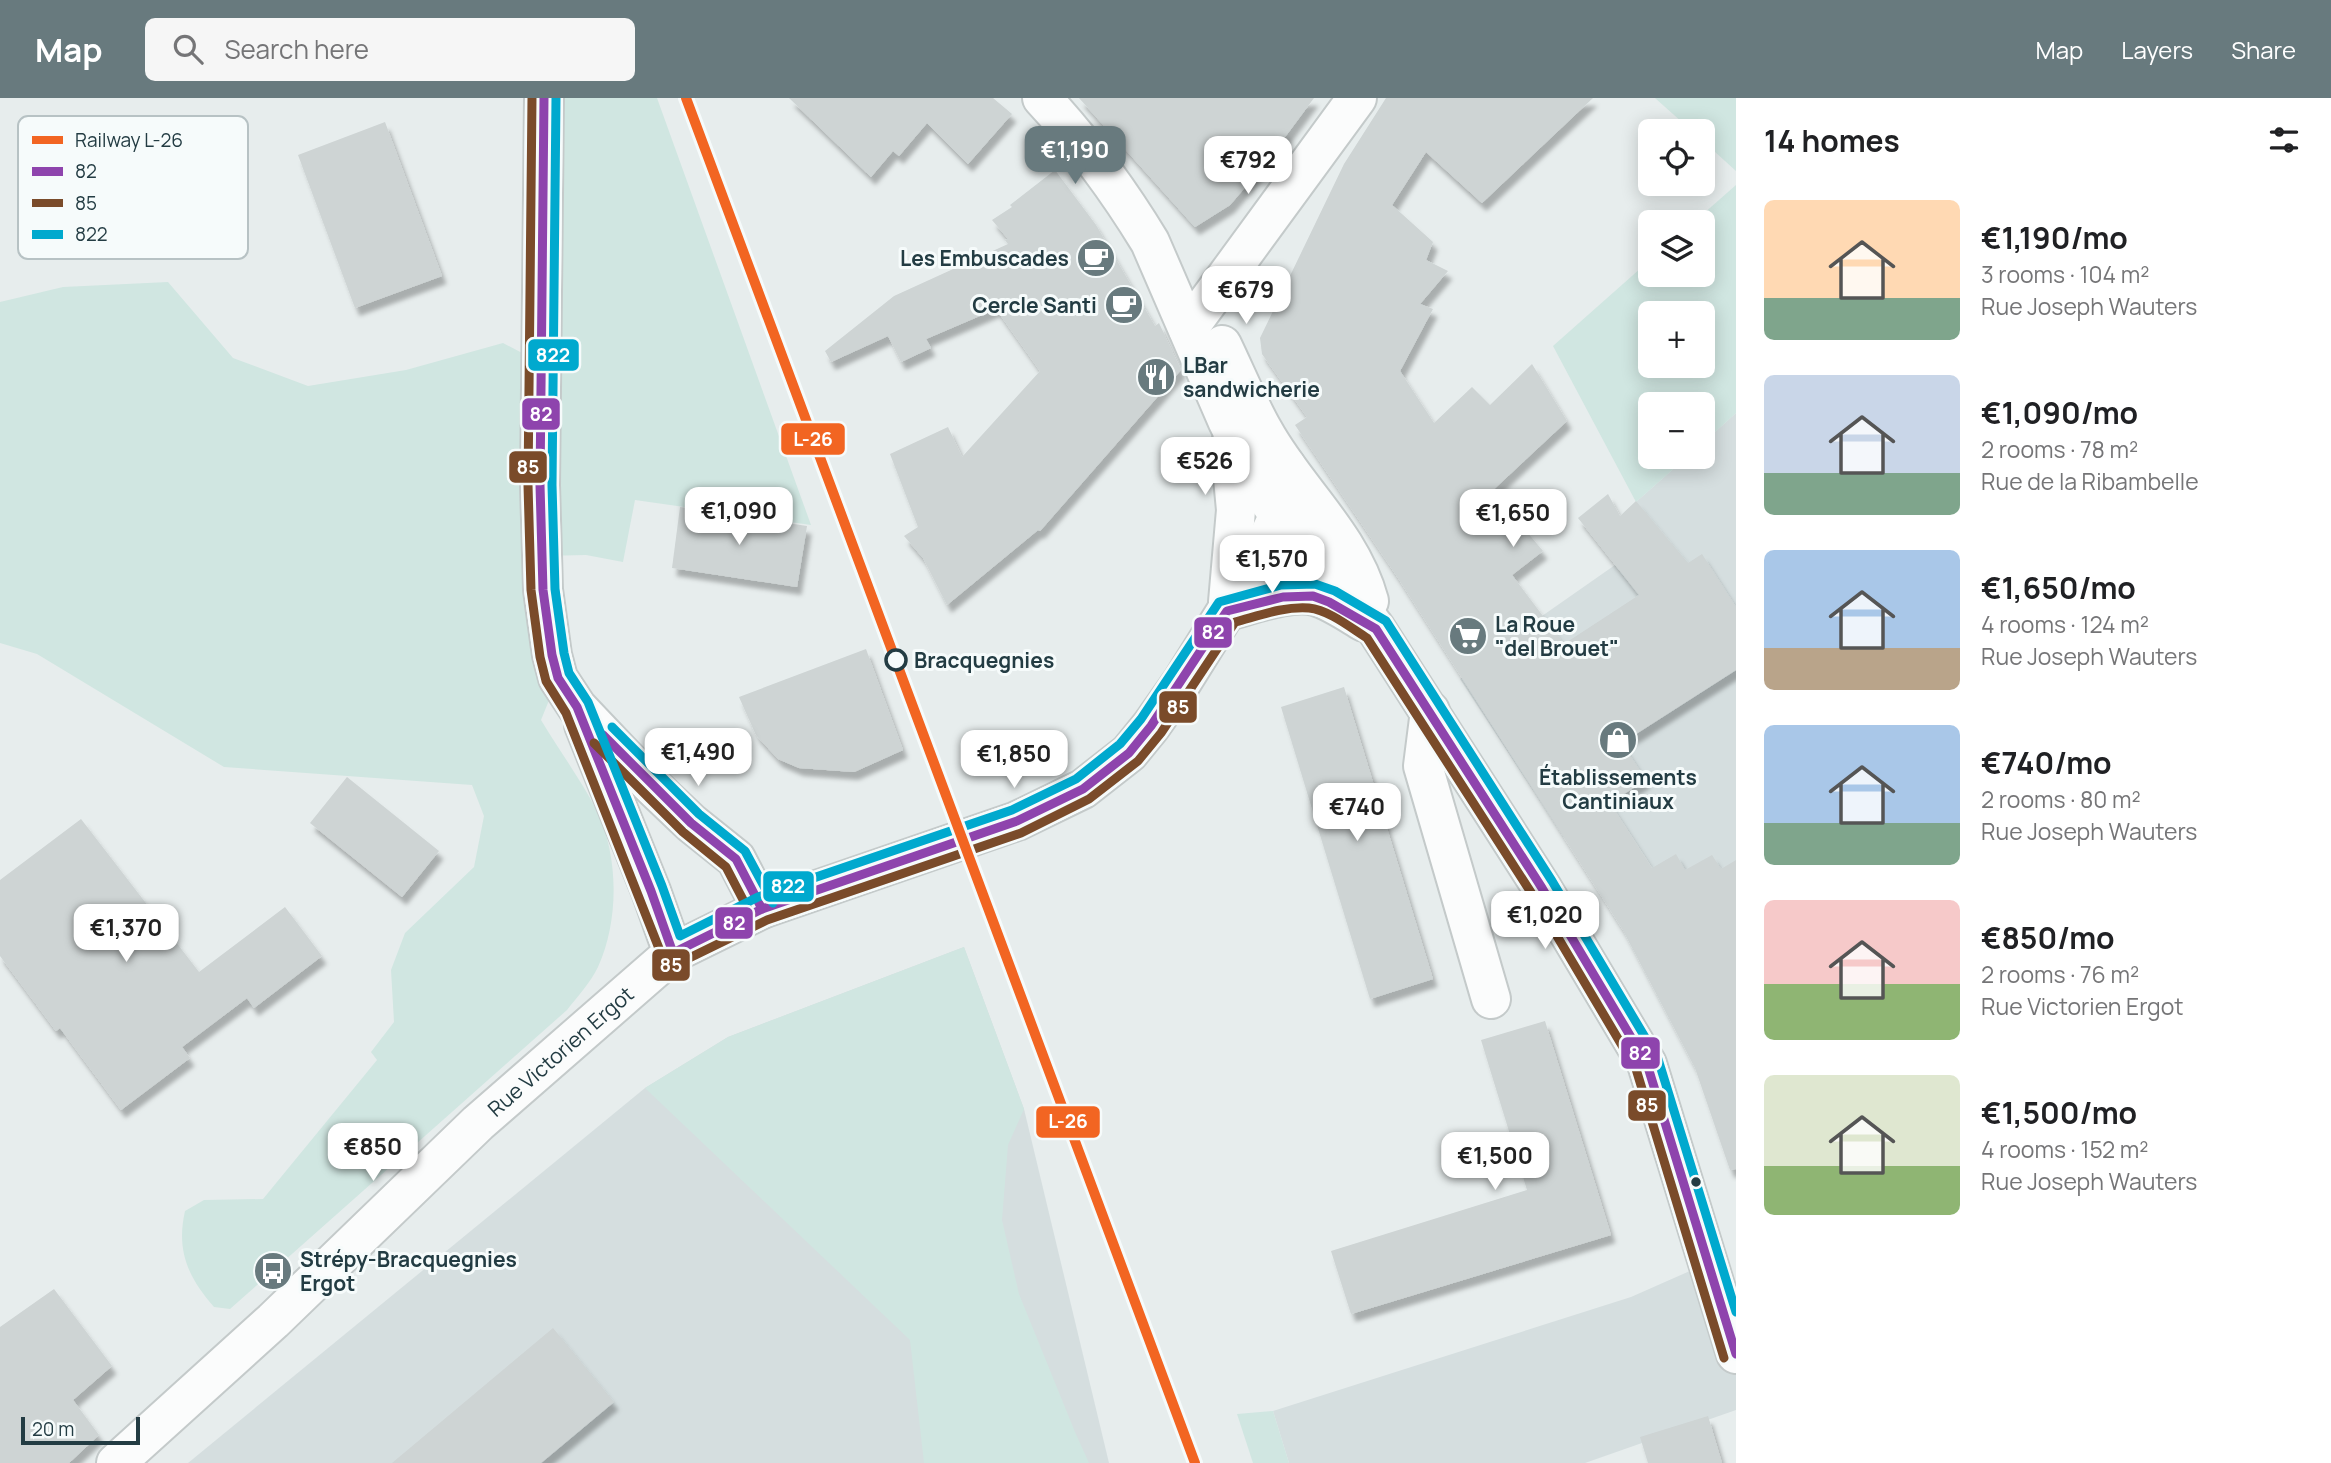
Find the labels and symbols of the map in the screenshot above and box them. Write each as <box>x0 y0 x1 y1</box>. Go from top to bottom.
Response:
legend <box>18 116 248 259</box>
pin: €1,190 <box>1018 126 1132 186</box>
text: Railway L-26 <box>75 127 183 153</box>
pin: €792 <box>1207 136 1289 196</box>
text: 82 <box>75 158 97 184</box>
text: 85 <box>75 190 97 216</box>
text: 822 <box>75 221 108 247</box>
cafe icon: Les Embuscades <box>1075 237 1117 279</box>
place label: Les Embuscades <box>900 244 1069 272</box>
pin: €679 <box>1205 266 1287 326</box>
cafe icon: Cercle Santi <box>1103 284 1145 326</box>
place label: Cercle Santi <box>972 291 1097 319</box>
line badge: 822 <box>527 338 580 372</box>
text: 822 <box>536 342 570 368</box>
place label: LBar sandwicherie <box>1183 351 1320 403</box>
restaurant icon: LBar sandwicherie <box>1135 356 1177 398</box>
line badge: 82 <box>521 397 561 431</box>
text: 82 <box>530 401 552 427</box>
line badge: L-26 <box>780 422 846 456</box>
text: L-26 <box>793 426 833 452</box>
pin: €526 <box>1164 438 1246 497</box>
line badge: 85 <box>508 450 548 484</box>
text: 85 <box>517 454 539 480</box>
pin: €1,090 <box>682 488 796 547</box>
pin: €1,650 <box>1456 490 1570 549</box>
pin: €1,570 <box>1215 536 1329 595</box>
place label: La Roue "del Brouet" <box>1495 610 1619 662</box>
supermarket icon: La Roue "del Brouet" <box>1447 615 1489 657</box>
line badge: 82 <box>1193 616 1233 649</box>
text: 82 <box>1202 619 1224 645</box>
place label: Bracquegnies <box>914 646 1054 674</box>
marker: Bracquegnies <box>885 649 907 671</box>
line badge: 85 <box>1158 690 1198 724</box>
text: 85 <box>1167 694 1189 720</box>
shop icon: Établissements Cantiniaux <box>1597 719 1639 761</box>
pin: €1,490 <box>641 728 755 788</box>
pin: €1,850 <box>957 730 1071 790</box>
place label: Établissements Cantiniaux <box>1539 763 1697 815</box>
pin: €740 <box>1316 784 1398 843</box>
line badge: 822 <box>762 870 815 903</box>
text: 822 <box>771 873 805 899</box>
pin: €1,020 <box>1488 892 1602 951</box>
pin: €1,370 <box>69 904 183 964</box>
line badge: 82 <box>714 906 754 940</box>
text: 82 <box>723 910 745 936</box>
line badge: 85 <box>651 948 691 982</box>
text: 85 <box>660 952 682 978</box>
street label: Rue Victorien Ergot <box>481 980 639 1123</box>
line badge: 82 <box>1620 1036 1661 1070</box>
text: 82 <box>1629 1040 1651 1066</box>
line badge: 85 <box>1627 1089 1667 1122</box>
text: 85 <box>1636 1092 1658 1118</box>
line badge: L-26 <box>1035 1105 1101 1139</box>
text: L-26 <box>1048 1108 1088 1134</box>
pin: €850 <box>332 1124 414 1183</box>
pin: €1,500 <box>1438 1132 1552 1192</box>
unlabelled marker <box>1689 1175 1703 1189</box>
place label: Strépy-Bracquegnies Ergot <box>300 1245 517 1297</box>
bus stop icon: Strépy-Bracquegnies Ergot <box>252 1250 294 1292</box>
scale bar <box>21 1414 140 1446</box>

